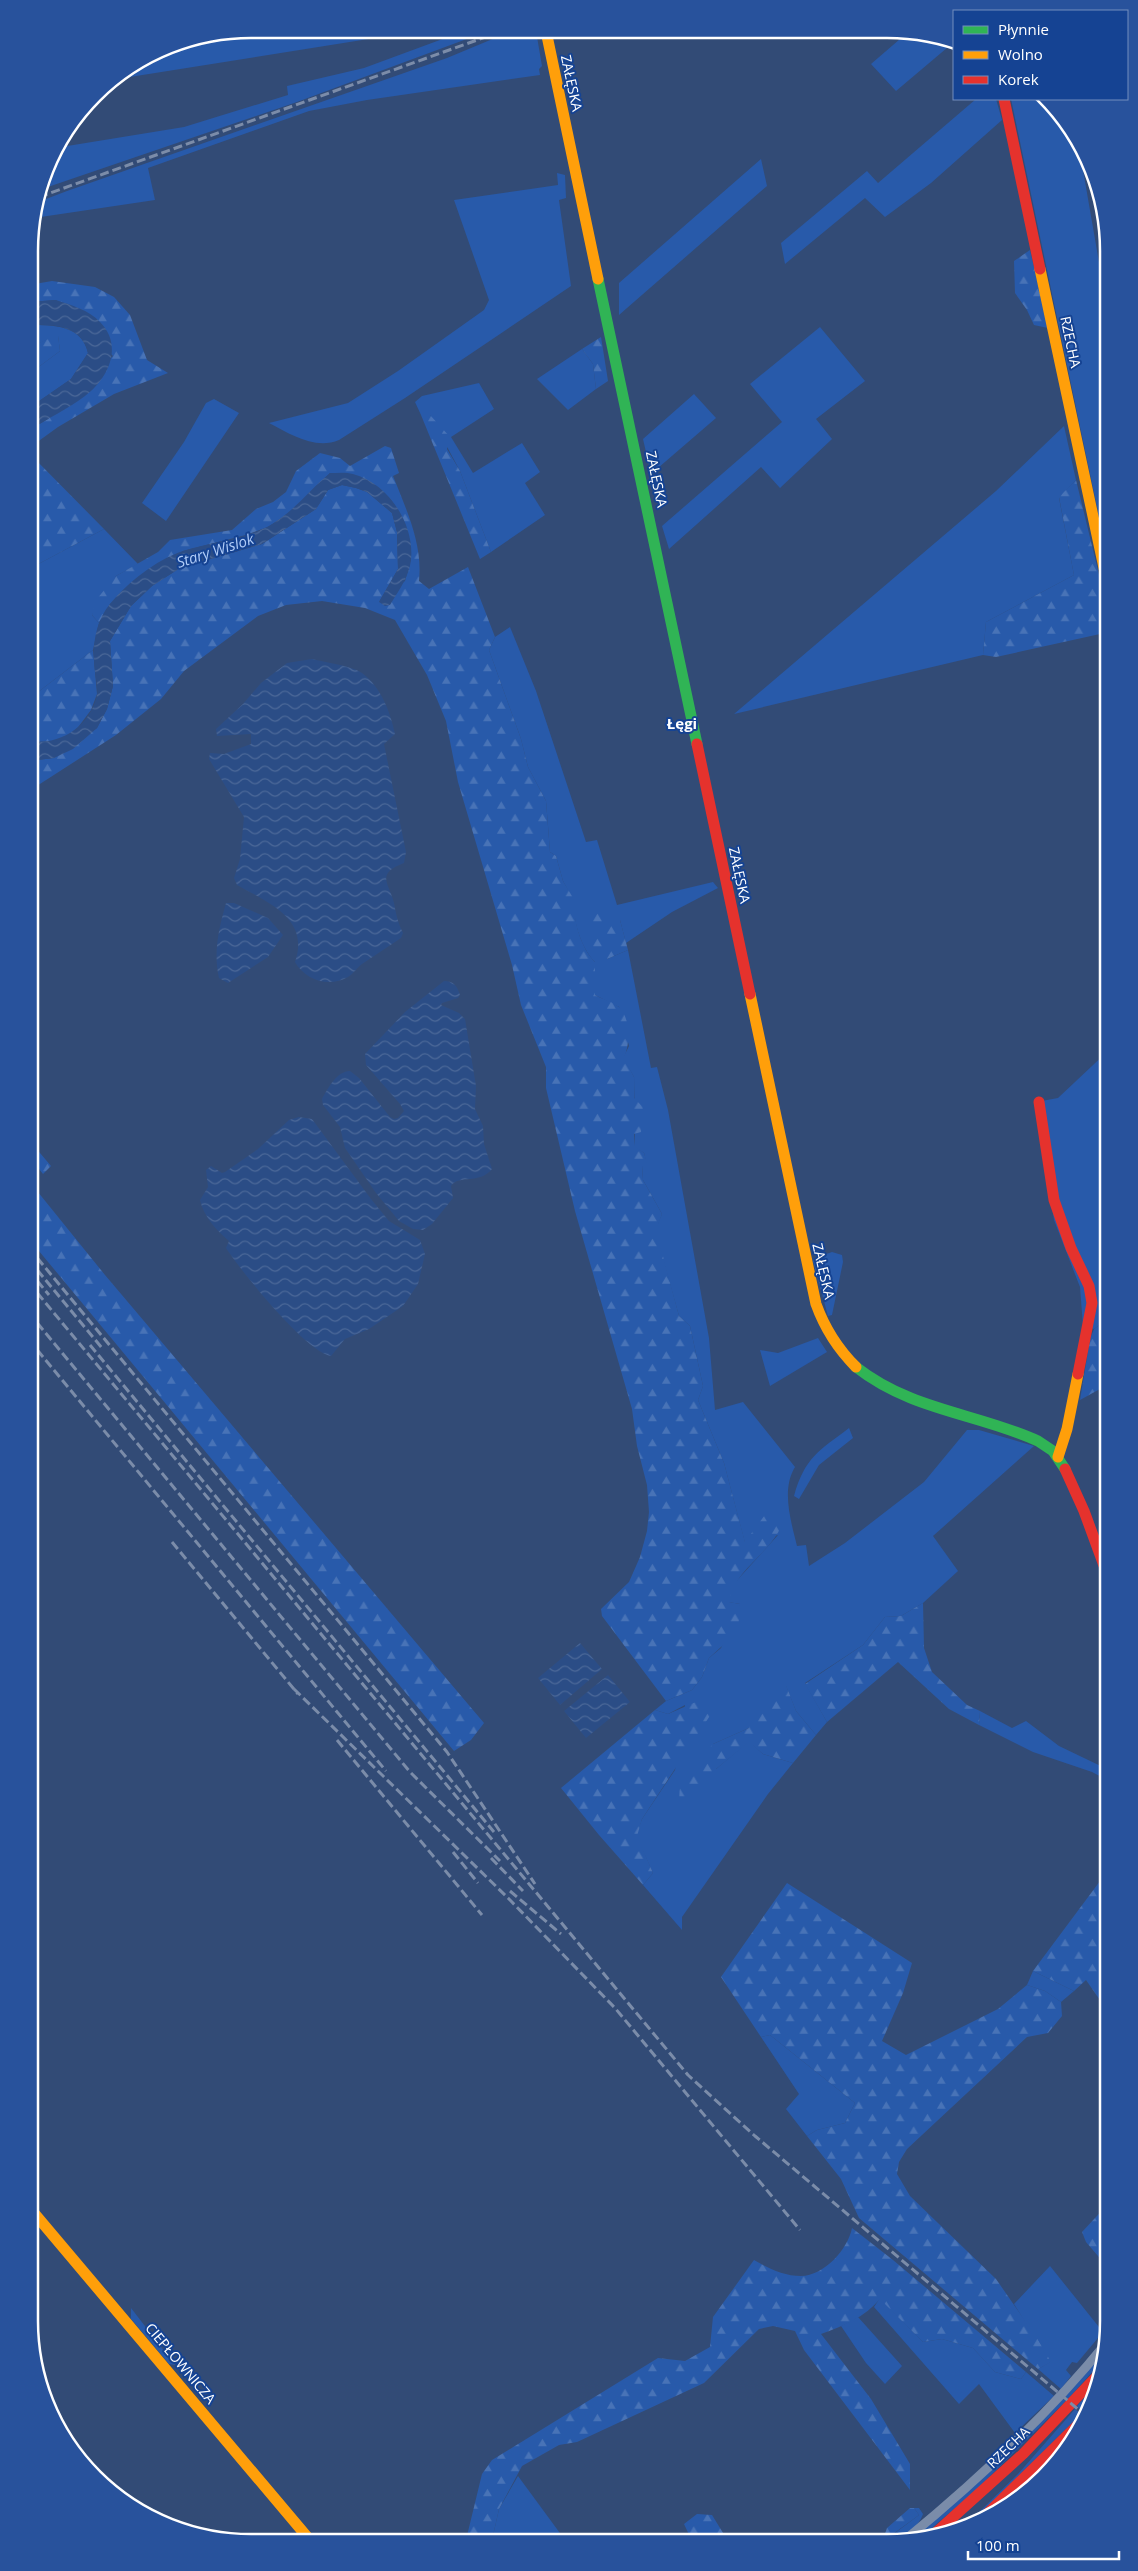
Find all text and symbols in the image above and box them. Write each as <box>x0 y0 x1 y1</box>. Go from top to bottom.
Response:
legend <box>953 10 1128 100</box>
text: Płynnie <box>998 19 1049 39</box>
text: Wolno <box>998 44 1043 64</box>
street label: ZAŁĘSKA <box>557 53 587 113</box>
text: Korek <box>998 69 1039 89</box>
street label: RZECHA <box>1056 314 1086 370</box>
street label: ZAŁĘSKA <box>642 449 672 509</box>
water label: Stary Wislok <box>174 528 257 572</box>
district label: Łęgi <box>667 713 697 733</box>
street label: ZAŁĘSKA <box>725 845 755 905</box>
street label: ZAŁĘSKA <box>808 1241 840 1301</box>
street label: CIEPŁOWNICZA <box>142 2319 221 2408</box>
street label: RZECHA <box>983 2422 1034 2472</box>
scale bar <box>968 2528 1119 2560</box>
text: 100 m <box>976 2535 1020 2555</box>

